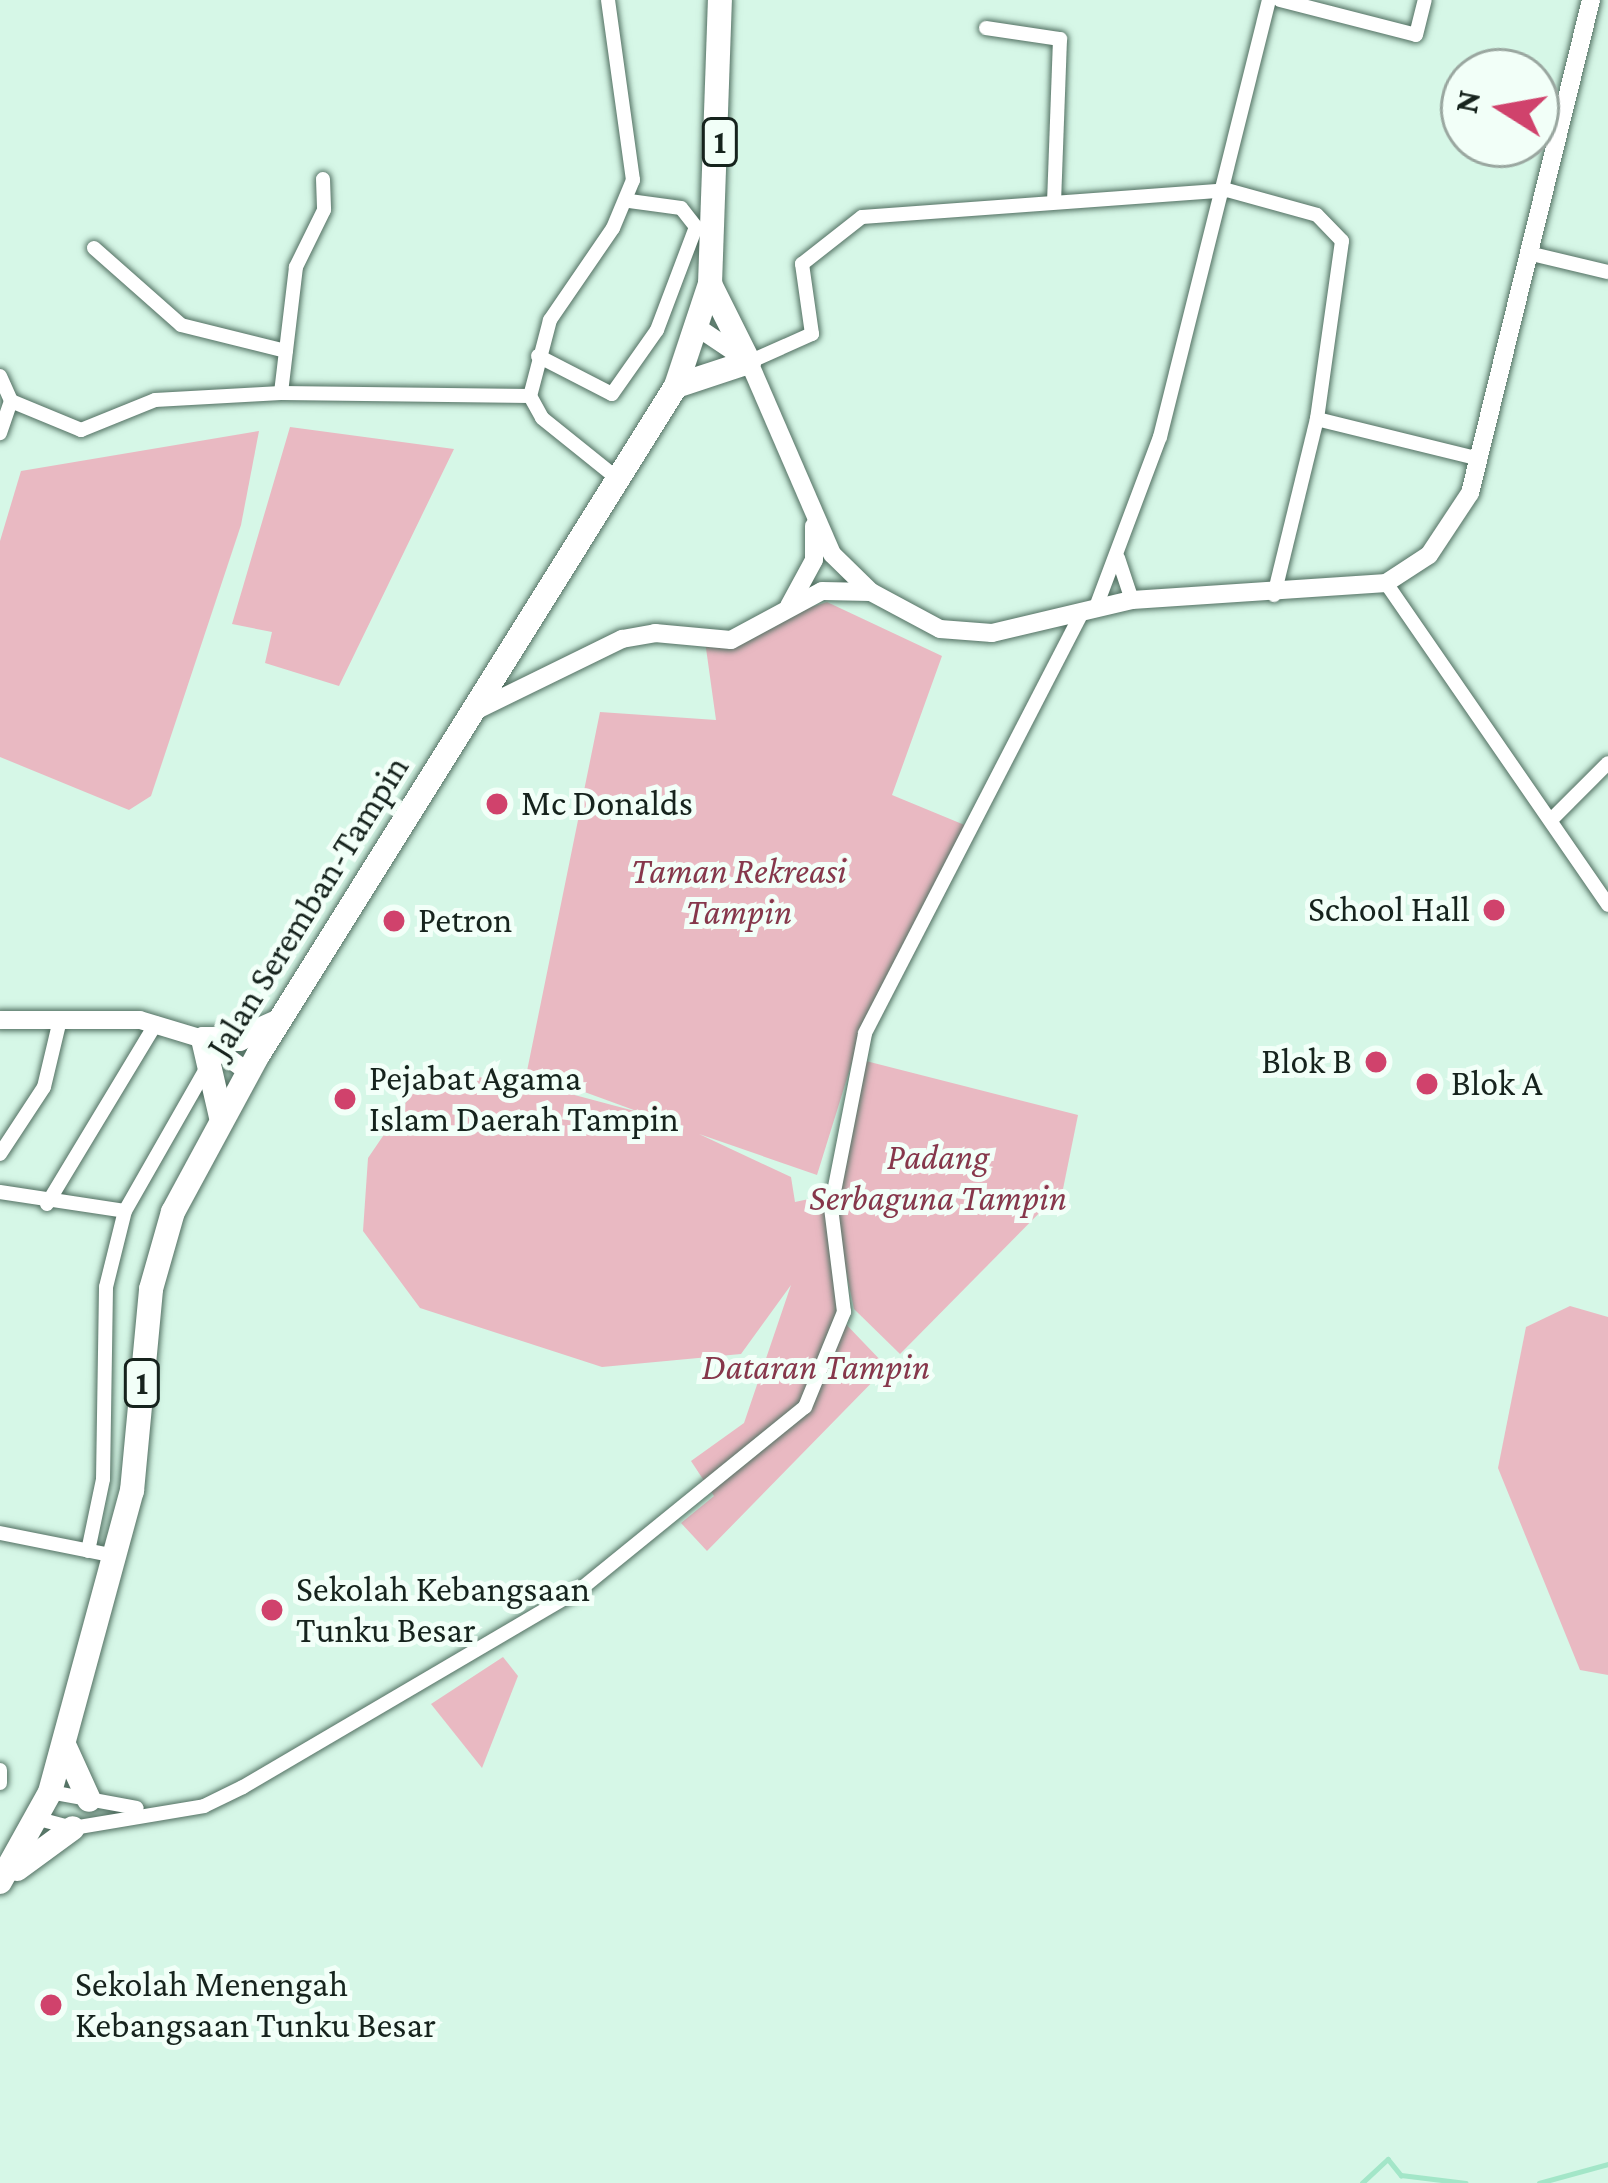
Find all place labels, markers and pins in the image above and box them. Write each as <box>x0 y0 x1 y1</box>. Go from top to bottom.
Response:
place label: Mc Donalds <box>521 782 693 826</box>
marker: Mc Donalds <box>484 791 510 817</box>
place label: School Hall <box>1308 888 1470 932</box>
marker: School Hall <box>1481 897 1507 923</box>
place label: Petron <box>418 899 512 943</box>
marker: Petron <box>381 908 407 934</box>
place label: Blok B <box>1261 1040 1352 1084</box>
marker: Blok B <box>1363 1049 1389 1075</box>
place label: Pejabat Agama Islam Daerah Tampin <box>369 1056 679 1141</box>
place label: Blok A <box>1451 1062 1542 1106</box>
marker: Blok A <box>1414 1071 1440 1097</box>
marker: Pejabat Agama Islam Daerah Tampin <box>332 1086 358 1112</box>
place label: Sekolah Kebangsaan Tunku Besar <box>296 1567 590 1652</box>
marker: Sekolah Kebangsaan Tunku Besar <box>259 1597 285 1623</box>
place label: Sekolah Menengah Kebangsaan Tunku Besar <box>75 1962 436 2047</box>
marker: Sekolah Menengah Kebangsaan Tunku Besar <box>38 1992 64 2018</box>

